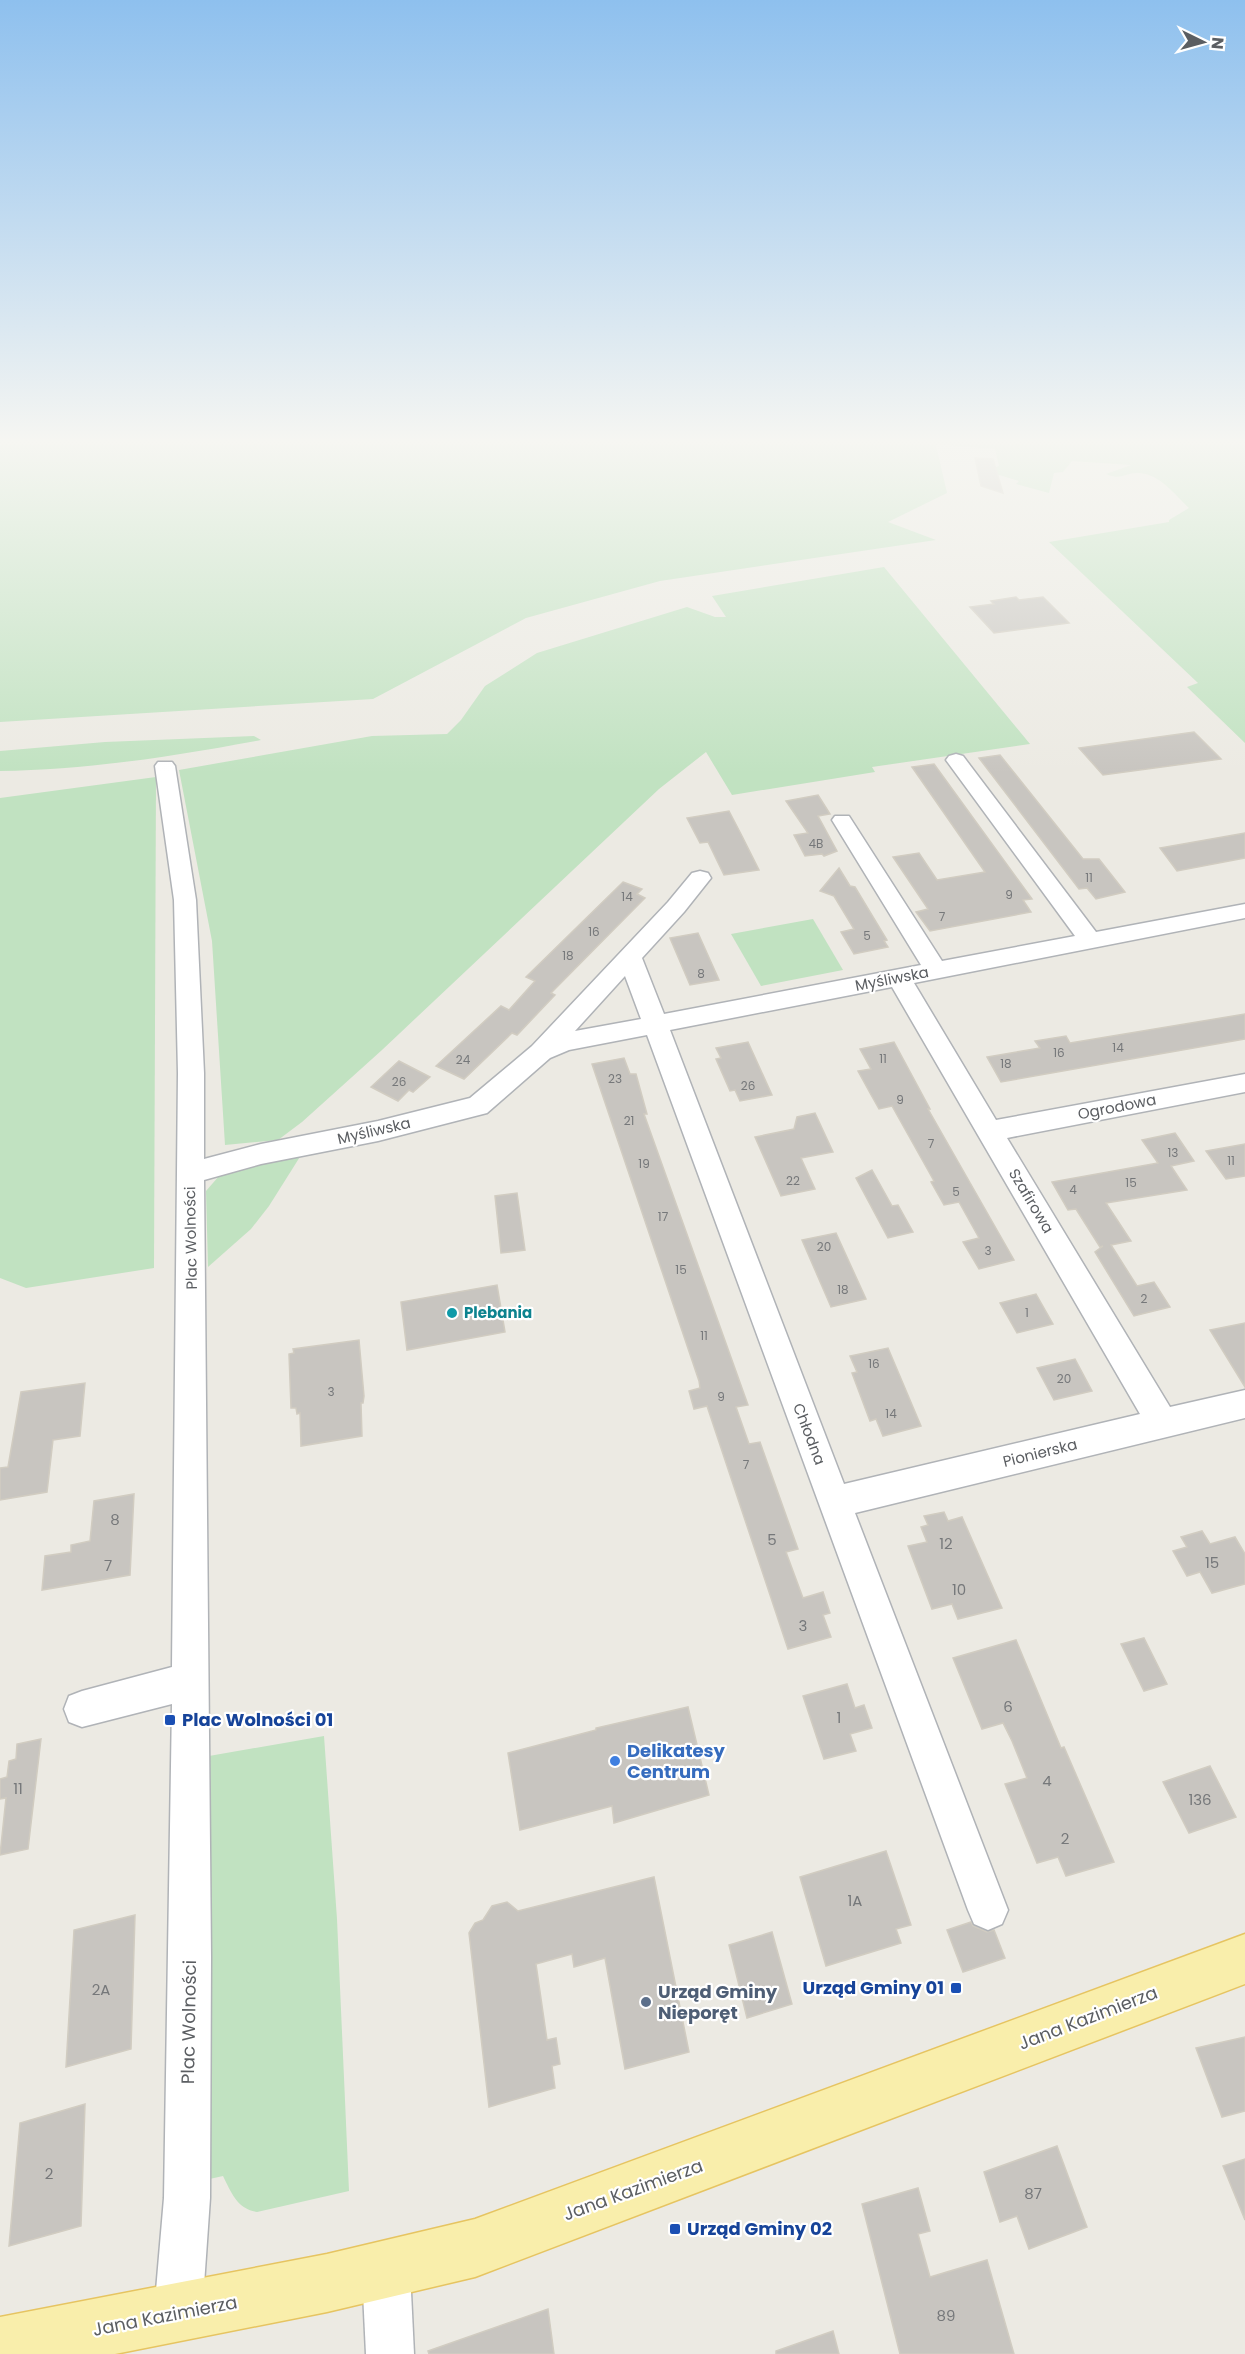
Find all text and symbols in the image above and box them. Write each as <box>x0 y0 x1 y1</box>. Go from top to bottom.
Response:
north arrow <box>1173 12 1233 72</box>
text: N <box>1205 36 1229 50</box>
house number: 4B <box>809 835 823 852</box>
house number: 11 <box>1085 869 1093 886</box>
house number: 9 <box>1005 886 1013 903</box>
house number: 14 <box>621 888 633 905</box>
house number: 7 <box>939 908 946 925</box>
house number: 16 <box>588 923 600 940</box>
house number: 5 <box>863 927 871 944</box>
house number: 18 <box>562 947 574 964</box>
street label: Myśliwska <box>853 961 931 996</box>
house number: 8 <box>697 965 705 982</box>
house number: 14 <box>1112 1039 1124 1056</box>
house number: 16 <box>1053 1044 1065 1061</box>
house number: 11 <box>879 1050 887 1067</box>
house number: 24 <box>456 1051 471 1068</box>
house number: 18 <box>1000 1055 1012 1072</box>
house number: 23 <box>608 1070 622 1087</box>
house number: 26 <box>392 1073 406 1090</box>
house number: 26 <box>741 1077 755 1094</box>
street label: Ogrodowa <box>1076 1089 1158 1124</box>
house number: 9 <box>896 1091 904 1108</box>
street label: Myśliwska <box>335 1112 413 1149</box>
house number: 21 <box>624 1112 634 1129</box>
house number: 7 <box>928 1135 935 1152</box>
house number: 13 <box>1168 1144 1178 1161</box>
house number: 11 <box>1227 1152 1235 1169</box>
house number: 19 <box>638 1155 650 1172</box>
street label: Szafirowa <box>1004 1164 1059 1237</box>
house number: 22 <box>786 1172 800 1189</box>
house number: 15 <box>1125 1174 1137 1191</box>
house number: 4 <box>1069 1181 1077 1198</box>
house number: 5 <box>952 1183 960 1200</box>
street label: Plac Wolności <box>179 1186 202 1290</box>
house number: 17 <box>658 1208 669 1225</box>
house number: 20 <box>817 1238 831 1255</box>
house number: 3 <box>984 1242 992 1259</box>
house number: 15 <box>675 1261 687 1278</box>
house number: 18 <box>837 1281 849 1298</box>
house number: 2 <box>1141 1290 1148 1307</box>
place label: Plebania <box>464 1302 532 1323</box>
house number: 1 <box>1025 1304 1029 1321</box>
marker: Plebania <box>445 1306 459 1320</box>
house number: 11 <box>700 1327 708 1344</box>
house number: 16 <box>868 1355 880 1372</box>
house number: 20 <box>1057 1370 1071 1387</box>
house number: 3 <box>327 1383 335 1400</box>
house number: 9 <box>717 1388 725 1405</box>
street label: Chłodna <box>788 1400 831 1468</box>
house number: 14 <box>885 1405 897 1422</box>
street label: Pionierska <box>1001 1433 1079 1472</box>
house number: 7 <box>743 1456 750 1473</box>
house number: 8 <box>110 1509 120 1530</box>
house number: 5 <box>767 1529 777 1550</box>
house number: 12 <box>939 1533 953 1554</box>
house number: 15 <box>1205 1552 1219 1573</box>
house number: 7 <box>104 1555 112 1576</box>
house number: 10 <box>952 1579 966 1600</box>
house number: 3 <box>799 1615 807 1636</box>
house number: 6 <box>1003 1696 1013 1717</box>
place label: Plac Wolności 01 <box>182 1707 333 1732</box>
house number: 1 <box>837 1707 841 1728</box>
marker: Plac Wolności 01 <box>163 1713 177 1727</box>
place label: Delikatesy Centrum <box>627 1738 726 1784</box>
marker: Delikatesy Centrum <box>608 1754 622 1768</box>
house number: 4 <box>1042 1770 1052 1791</box>
house number: 11 <box>13 1778 23 1799</box>
house number: 136 <box>1188 1789 1212 1810</box>
house number: 2 <box>1061 1828 1069 1849</box>
house number: 1A <box>848 1890 862 1911</box>
street label: Plac Wolności <box>175 1960 202 2084</box>
place label: Urząd Gminy 01 <box>803 1975 944 2000</box>
house number: 2A <box>92 1979 110 2000</box>
place label: Urząd Gminy Nieporęt <box>658 1979 778 2025</box>
street label: Jana Kazimierza <box>1015 1980 1161 2056</box>
marker: Urząd Gminy 01 <box>949 1981 963 1995</box>
marker: Urząd Gminy Nieporęt <box>639 1995 653 2009</box>
street label: Jana Kazimierza <box>559 2153 706 2226</box>
house number: 2 <box>45 2163 53 2184</box>
house number: 87 <box>1024 2183 1042 2204</box>
place label: Urząd Gminy 02 <box>687 2216 832 2241</box>
marker: Urząd Gminy 02 <box>668 2222 682 2236</box>
street label: Jana Kazimierza <box>90 2289 239 2342</box>
house number: 89 <box>937 2305 955 2326</box>

